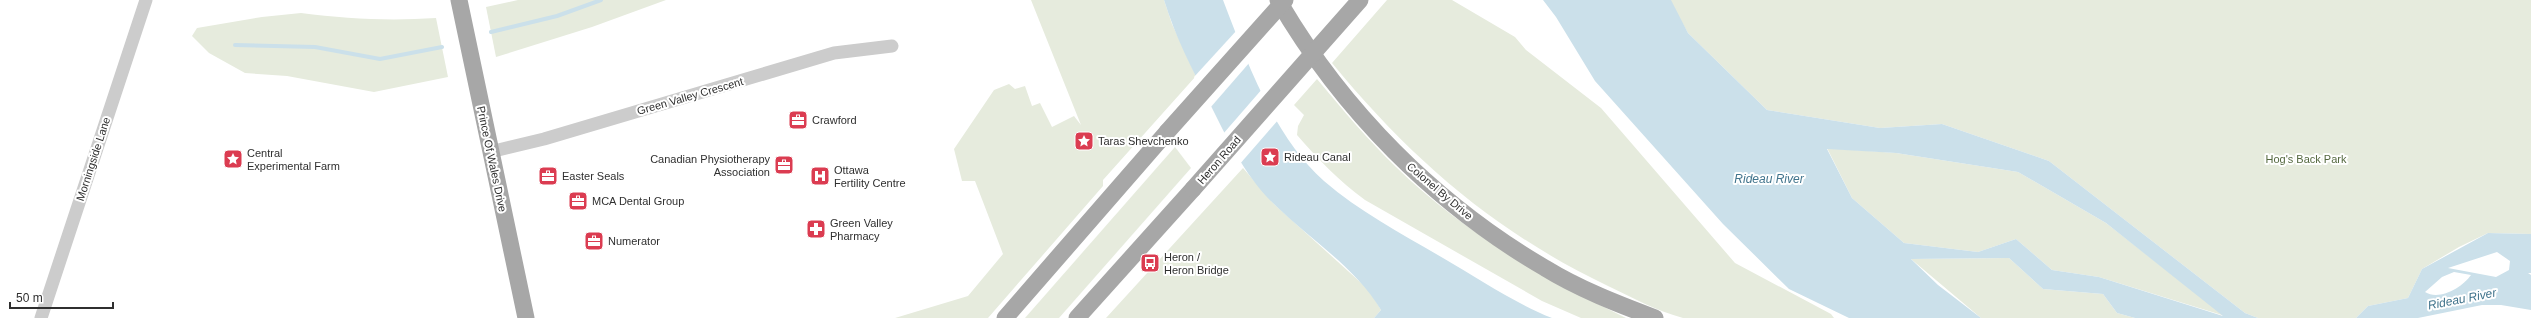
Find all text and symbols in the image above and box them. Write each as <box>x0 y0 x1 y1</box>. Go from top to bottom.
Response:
street label: Green Valley Crescent <box>636 75 744 117</box>
street label: Prince Of Wales Drive <box>475 105 509 213</box>
office icon: Crawford <box>787 109 809 131</box>
place label: Crawford <box>812 114 857 126</box>
street label: Morningside Lane <box>74 116 112 202</box>
place icon: Taras Shevchenko <box>1073 130 1095 152</box>
street label: Heron Road <box>1195 134 1243 186</box>
place label: Taras Shevchenko <box>1098 135 1189 147</box>
place icon: Rideau Canal <box>1259 146 1281 168</box>
place label: Central Experimental Farm <box>247 147 340 172</box>
place icon: Central Experimental Farm <box>222 148 244 170</box>
place label: Rideau Canal <box>1284 151 1351 163</box>
place label: Canadian Physiotherapy Association <box>650 153 770 178</box>
park label: Hog's Back Park <box>2266 153 2347 165</box>
office icon: Canadian Physiotherapy Association <box>773 154 795 176</box>
street label: Colonel By Drive <box>1405 160 1475 222</box>
place label: Ottawa Fertility Centre <box>834 164 906 189</box>
office icon: Easter Seals <box>537 165 559 187</box>
hospital icon: Ottawa Fertility Centre <box>809 165 831 187</box>
place label: Easter Seals <box>562 170 625 182</box>
water label: Rideau River <box>1734 172 1805 186</box>
office icon: MCA Dental Group <box>567 190 589 212</box>
place label: MCA Dental Group <box>592 195 684 207</box>
place label: Green Valley Pharmacy <box>830 217 893 242</box>
pharmacy icon: Green Valley Pharmacy <box>805 218 827 240</box>
office icon: Numerator <box>583 230 605 252</box>
place label: Numerator <box>608 235 660 247</box>
place label: Heron / Heron Bridge <box>1164 251 1229 276</box>
bus stop icon: Heron / Heron Bridge <box>1139 252 1161 274</box>
scale bar <box>10 284 113 310</box>
water label: Rideau River <box>2427 285 2498 312</box>
text: 50 m <box>16 291 43 305</box>

